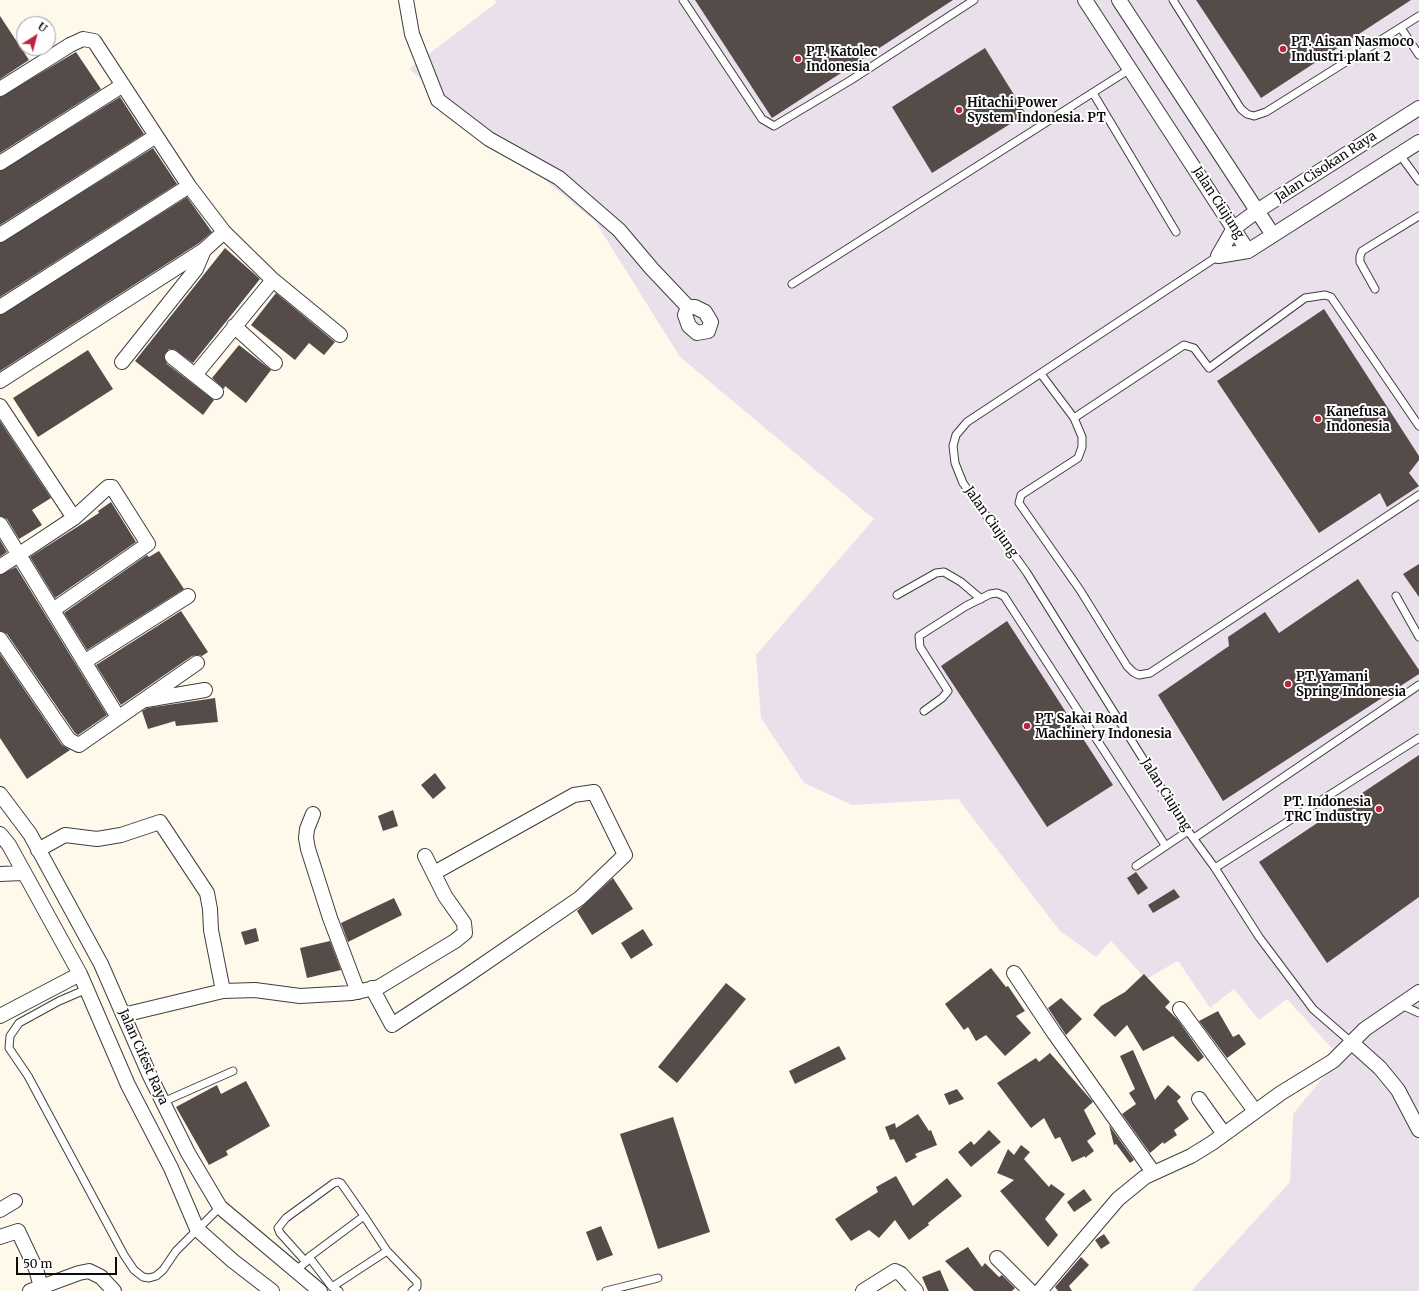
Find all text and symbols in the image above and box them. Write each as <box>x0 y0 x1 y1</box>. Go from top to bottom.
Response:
north arrow <box>16 16 56 56</box>
text: U <box>35 19 50 35</box>
place label: PT. Aisan Nasmoco Industri plant 2 <box>1291 34 1414 65</box>
place label: PT. Katolec Indonesia <box>806 44 877 75</box>
marker: PT. Aisan Nasmoco Industri plant 2 <box>1278 44 1288 54</box>
marker: PT. Katolec Indonesia <box>793 54 803 64</box>
place label: Hitachi Power System Indonesia. PT <box>967 95 1106 126</box>
marker: Hitachi Power System Indonesia. PT <box>954 105 964 115</box>
street label: Jalan Cisokan Raya <box>1272 128 1380 206</box>
street label: Jalan Ciujung <box>1189 164 1247 242</box>
place label: Kanefusa Indonesia <box>1326 404 1390 435</box>
marker: Kanefusa Indonesia <box>1313 414 1323 424</box>
street label: Jalan Ciujung <box>961 484 1021 560</box>
place label: PT. Yamani Spring Indonesia <box>1296 669 1406 700</box>
marker: PT. Yamani Spring Indonesia <box>1283 679 1293 689</box>
place label: PT Sakai Road Machinery Indonesia <box>1035 711 1172 742</box>
marker: PT Sakai Road Machinery Indonesia <box>1022 721 1032 731</box>
street label: Jalan Ciujung <box>1137 756 1195 834</box>
place label: PT. Indonesia TRC Industry <box>1283 794 1371 825</box>
marker: PT. Indonesia TRC Industry <box>1374 804 1384 814</box>
street label: Jalan Cifest Raya <box>115 1007 171 1107</box>
scale bar <box>18 1249 119 1275</box>
text: 50 m <box>23 1256 52 1271</box>

